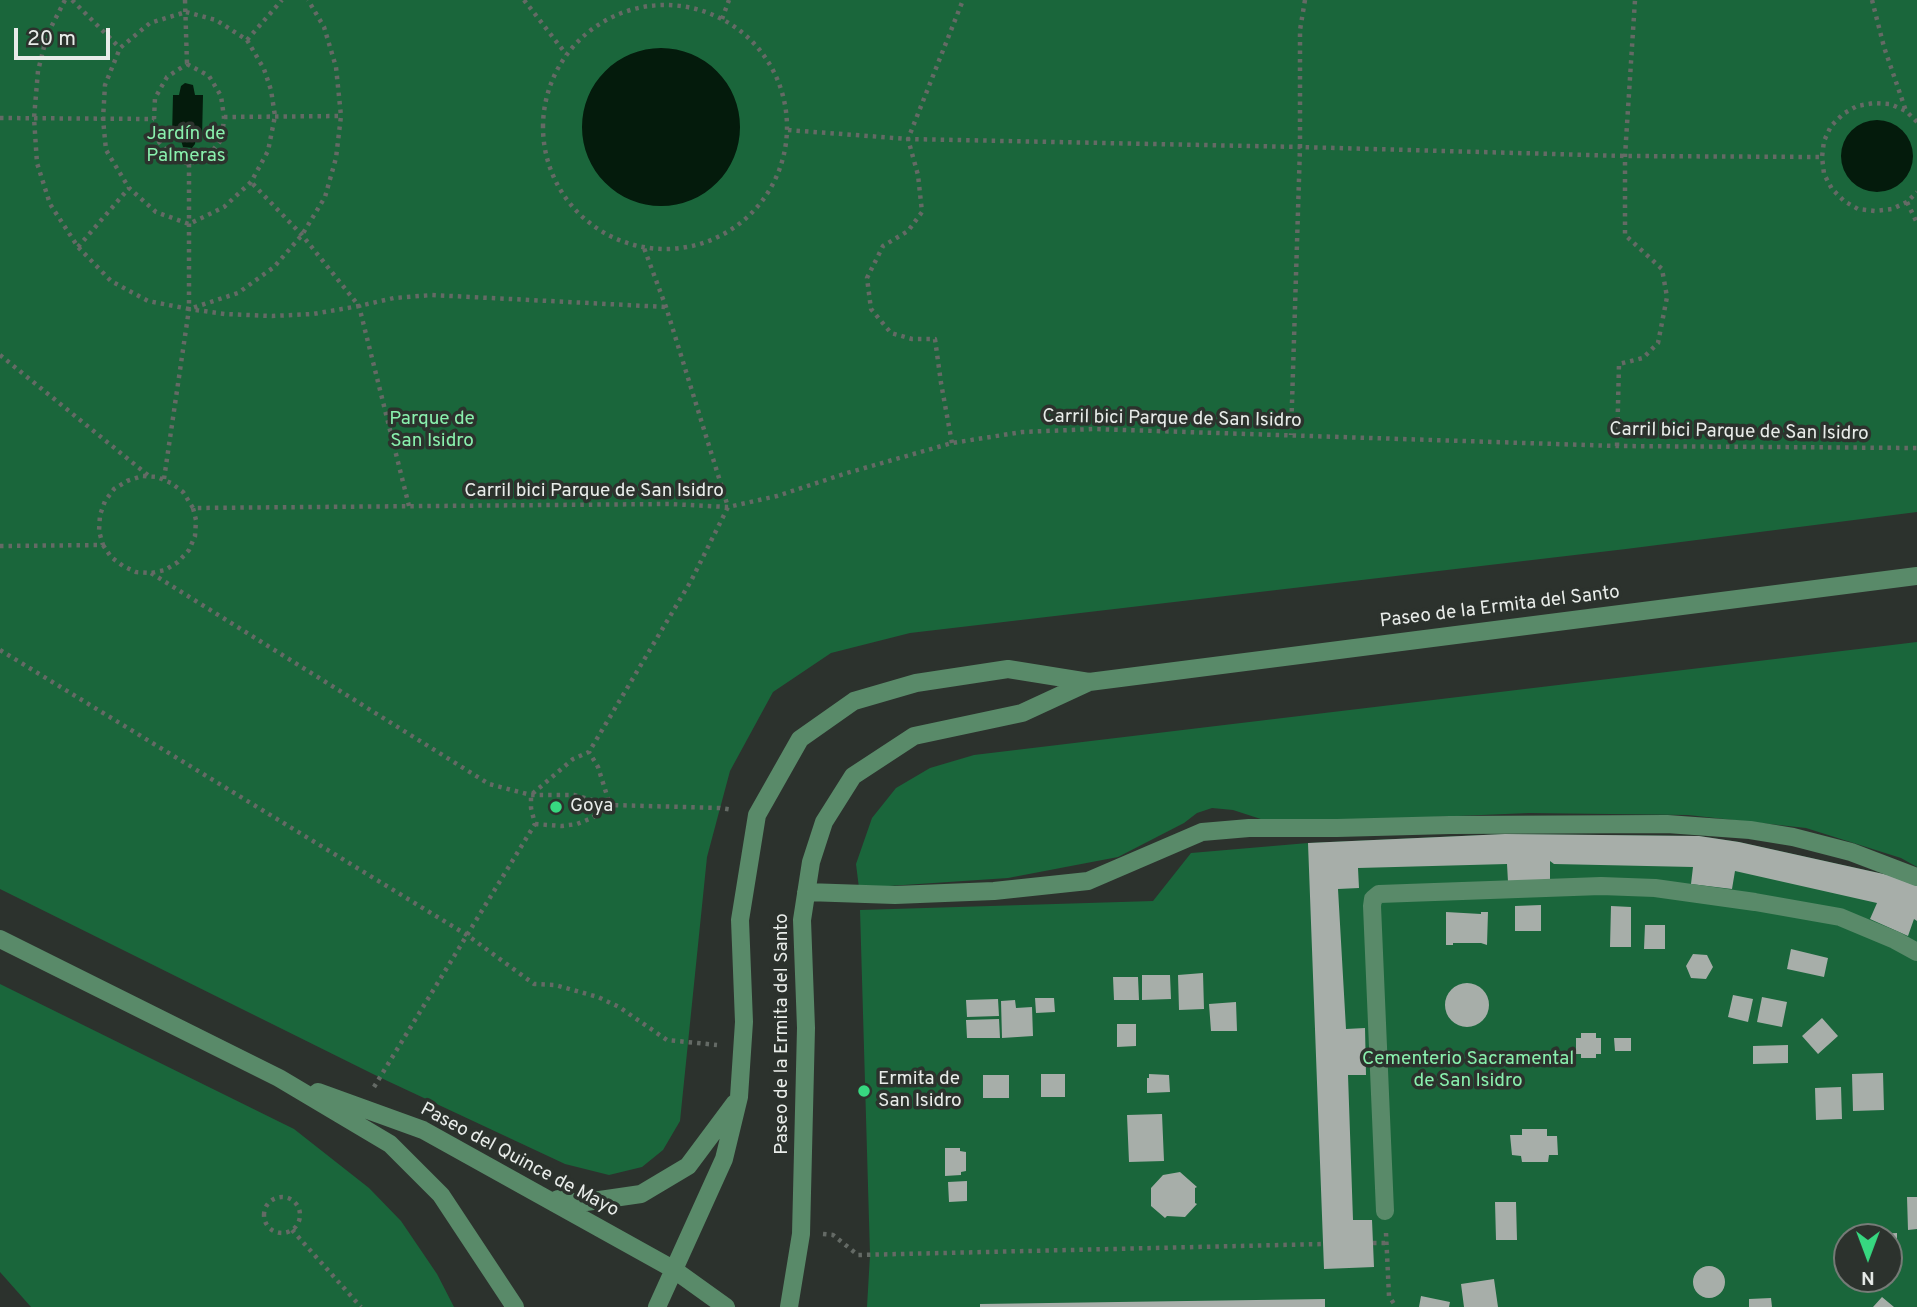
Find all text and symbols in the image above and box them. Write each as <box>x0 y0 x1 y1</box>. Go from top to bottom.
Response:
scale bar <box>18 14 114 58</box>
text: 20 m <box>27 26 76 53</box>
park label: Jardín de Palmeras <box>146 124 226 168</box>
street label: Carril bici Parque de San Isidro <box>1042 406 1302 434</box>
park label: Parque de San Isidro <box>389 409 475 453</box>
street label: Carril bici Parque de San Isidro <box>1609 419 1869 447</box>
street label: Carril bici Parque de San Isidro <box>464 481 724 503</box>
street label: Paseo de la Ermita del Santo <box>1379 582 1621 634</box>
place label: Goya <box>570 796 613 818</box>
marker: Goya <box>548 799 564 815</box>
street label: Paseo de la Ermita del Santo <box>772 913 794 1155</box>
park label: Cementerio Sacramental de San Isidro <box>1362 1049 1574 1093</box>
place label: Ermita de San Isidro <box>878 1069 962 1113</box>
marker: Ermita de San Isidro <box>856 1083 872 1099</box>
street label: Paseo del Quince de Mayo <box>416 1099 622 1223</box>
north arrow <box>1833 1223 1903 1293</box>
text: N <box>1861 1265 1875 1289</box>

